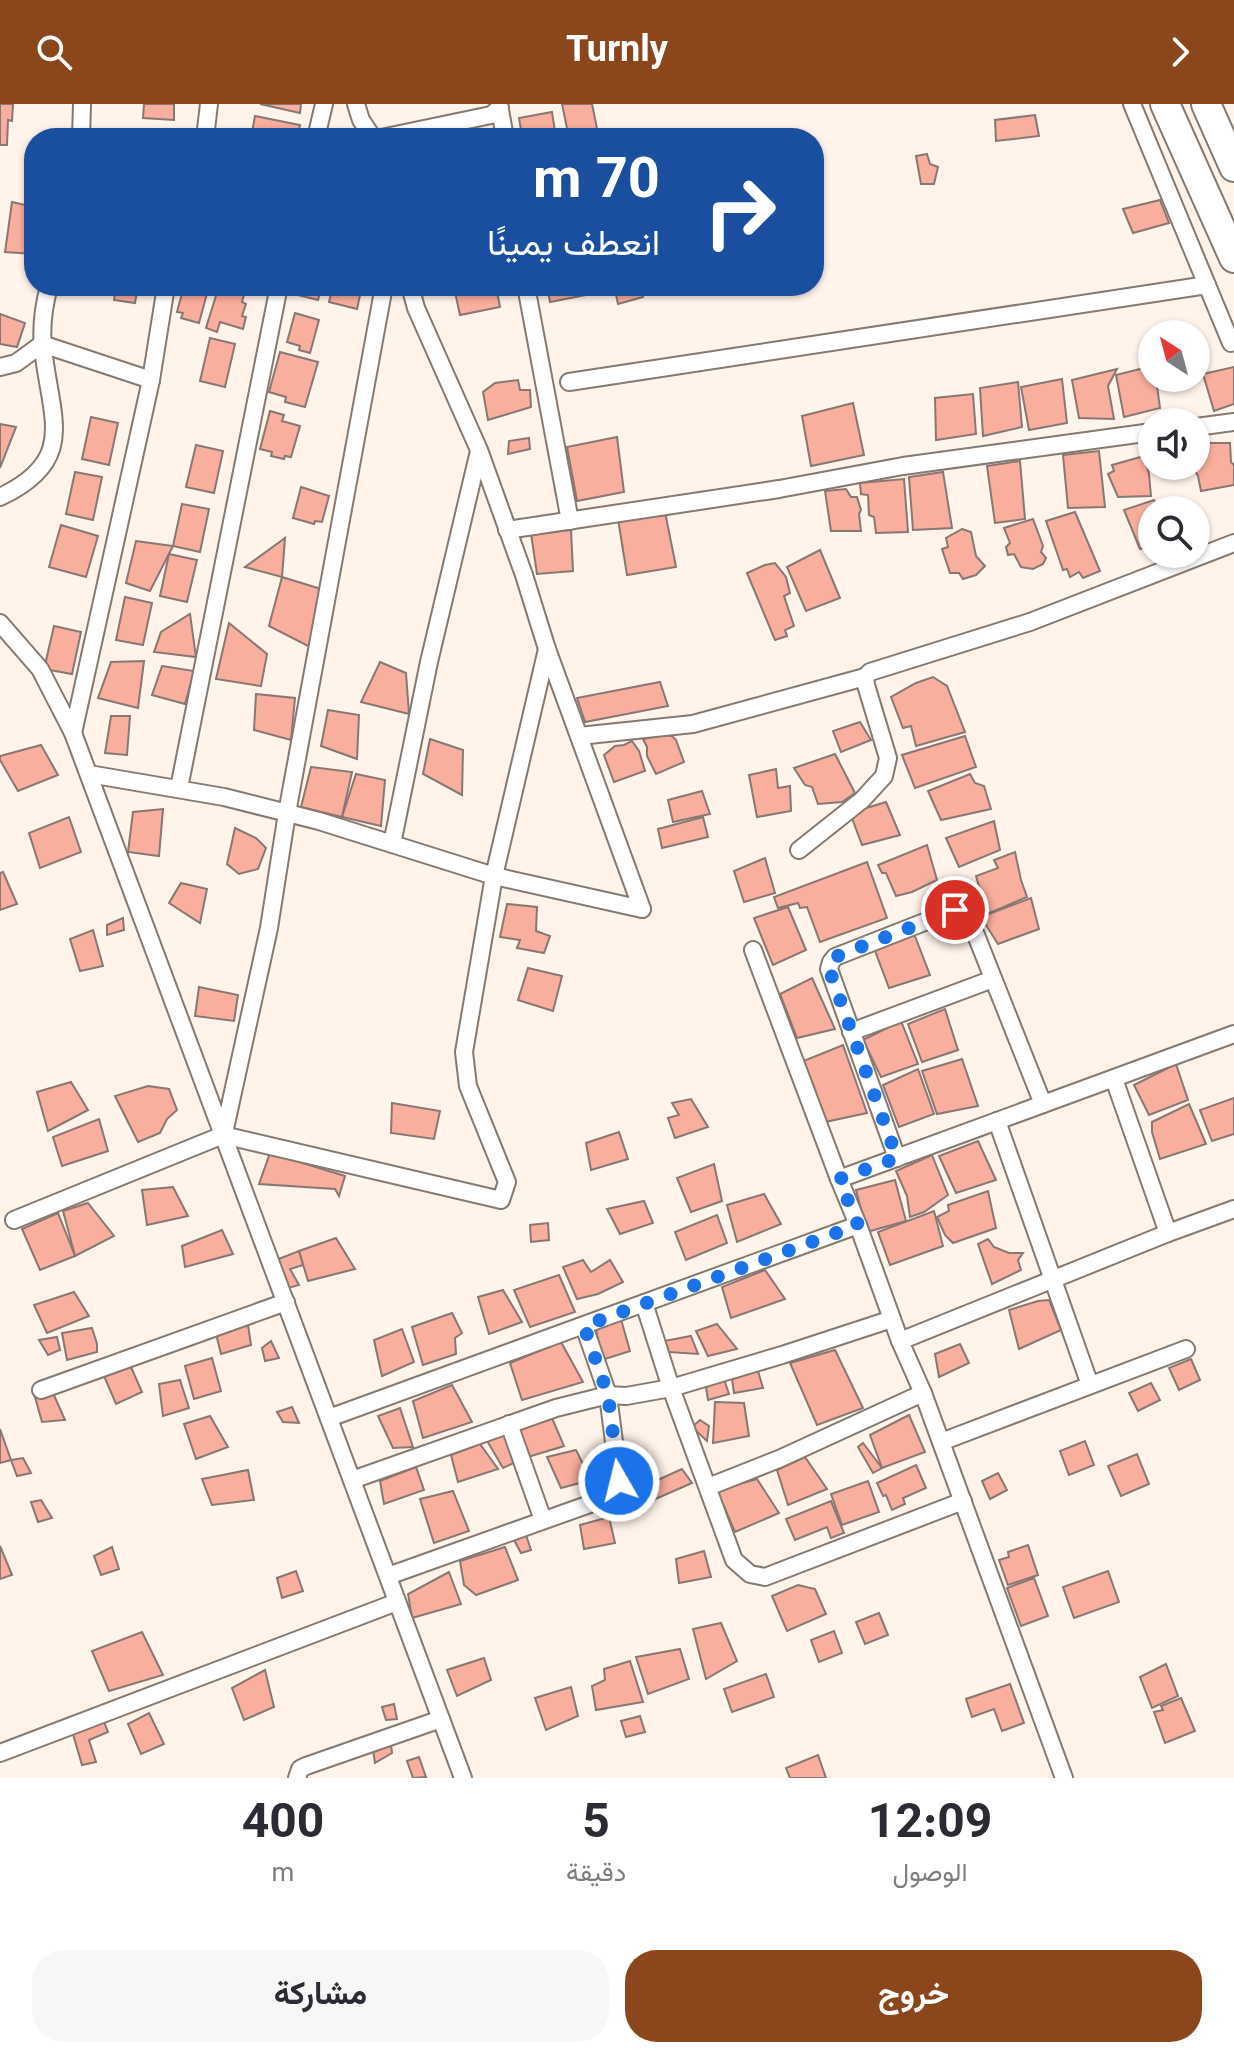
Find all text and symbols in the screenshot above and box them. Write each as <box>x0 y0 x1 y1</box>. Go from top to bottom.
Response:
text: Turnly <box>566 24 668 80</box>
icon: search <box>32 30 76 74</box>
icon: forward <box>1158 30 1202 74</box>
text: 70 m <box>533 140 660 227</box>
icon: right <box>688 160 792 264</box>
text: انعطف يمينًا <box>487 218 660 274</box>
north arrow <box>1138 320 1210 392</box>
map controls <box>1138 320 1210 568</box>
button: sound <box>1138 408 1210 480</box>
button: search <box>1138 496 1210 568</box>
pin <box>921 876 989 944</box>
icon: arrive <box>933 888 977 932</box>
position arrow <box>577 1439 661 1523</box>
text: 400 <box>242 1788 324 1863</box>
text: 5 <box>582 1788 610 1863</box>
text: 12:09 <box>868 1788 992 1863</box>
text: m <box>272 1854 294 1895</box>
text: دقيقة <box>566 1854 626 1895</box>
text: الوصول <box>893 1854 968 1895</box>
button: مشاركة <box>32 1950 609 2042</box>
button: خروج <box>625 1950 1202 2042</box>

